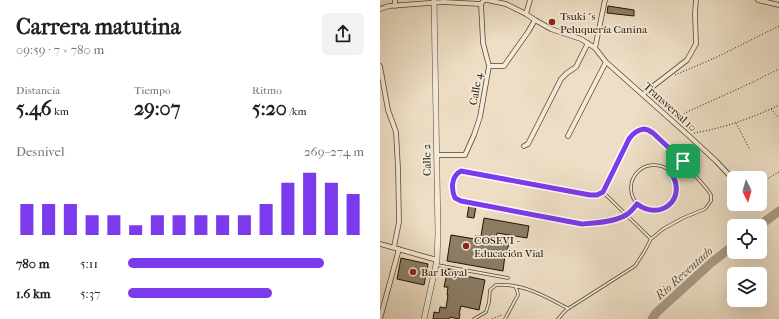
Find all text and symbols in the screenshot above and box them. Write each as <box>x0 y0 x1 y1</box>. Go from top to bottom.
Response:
place label: Tsuki´s Peluquería Canina <box>560 10 648 36</box>
button: share <box>322 13 364 55</box>
text: Carrera matutina <box>16 14 181 40</box>
marker: Tsuki´s Peluquería Canina <box>547 17 557 27</box>
text: 09:59 · 7 × 780 m <box>16 42 104 57</box>
street label: Calle 4 <box>467 71 485 106</box>
street label: Transversal 10 <box>641 80 699 134</box>
text: Distancia <box>16 84 60 97</box>
text: Tiempo <box>134 84 171 97</box>
text: Ritmo <box>252 84 282 97</box>
text: 5.46 <box>16 97 52 120</box>
text: 29:07 <box>134 97 180 120</box>
text: 5:20 <box>252 97 287 120</box>
text: km <box>52 105 69 118</box>
text: /km <box>287 105 307 118</box>
text: Desnivel <box>16 144 65 159</box>
text: 269–274 m <box>304 144 364 159</box>
street label: Calle 2 <box>420 144 434 176</box>
pin <box>666 144 700 178</box>
icon: arrive <box>672 150 694 172</box>
north arrow <box>727 171 767 211</box>
map controls <box>727 171 767 307</box>
button: locate <box>727 219 767 259</box>
place label: COSEVI - Educación Vial <box>474 234 544 260</box>
marker: COSEVI - Educación Vial <box>461 241 471 251</box>
water label: Rio Reventado <box>652 244 716 303</box>
text: 780 m <box>16 256 50 271</box>
text: 5:11 <box>80 256 98 271</box>
place label: Bar Royal <box>421 266 467 279</box>
marker: Bar Royal <box>408 267 418 277</box>
button: layers <box>727 267 767 307</box>
text: 1.6 km <box>16 286 50 301</box>
text: 5:37 <box>80 286 100 301</box>

